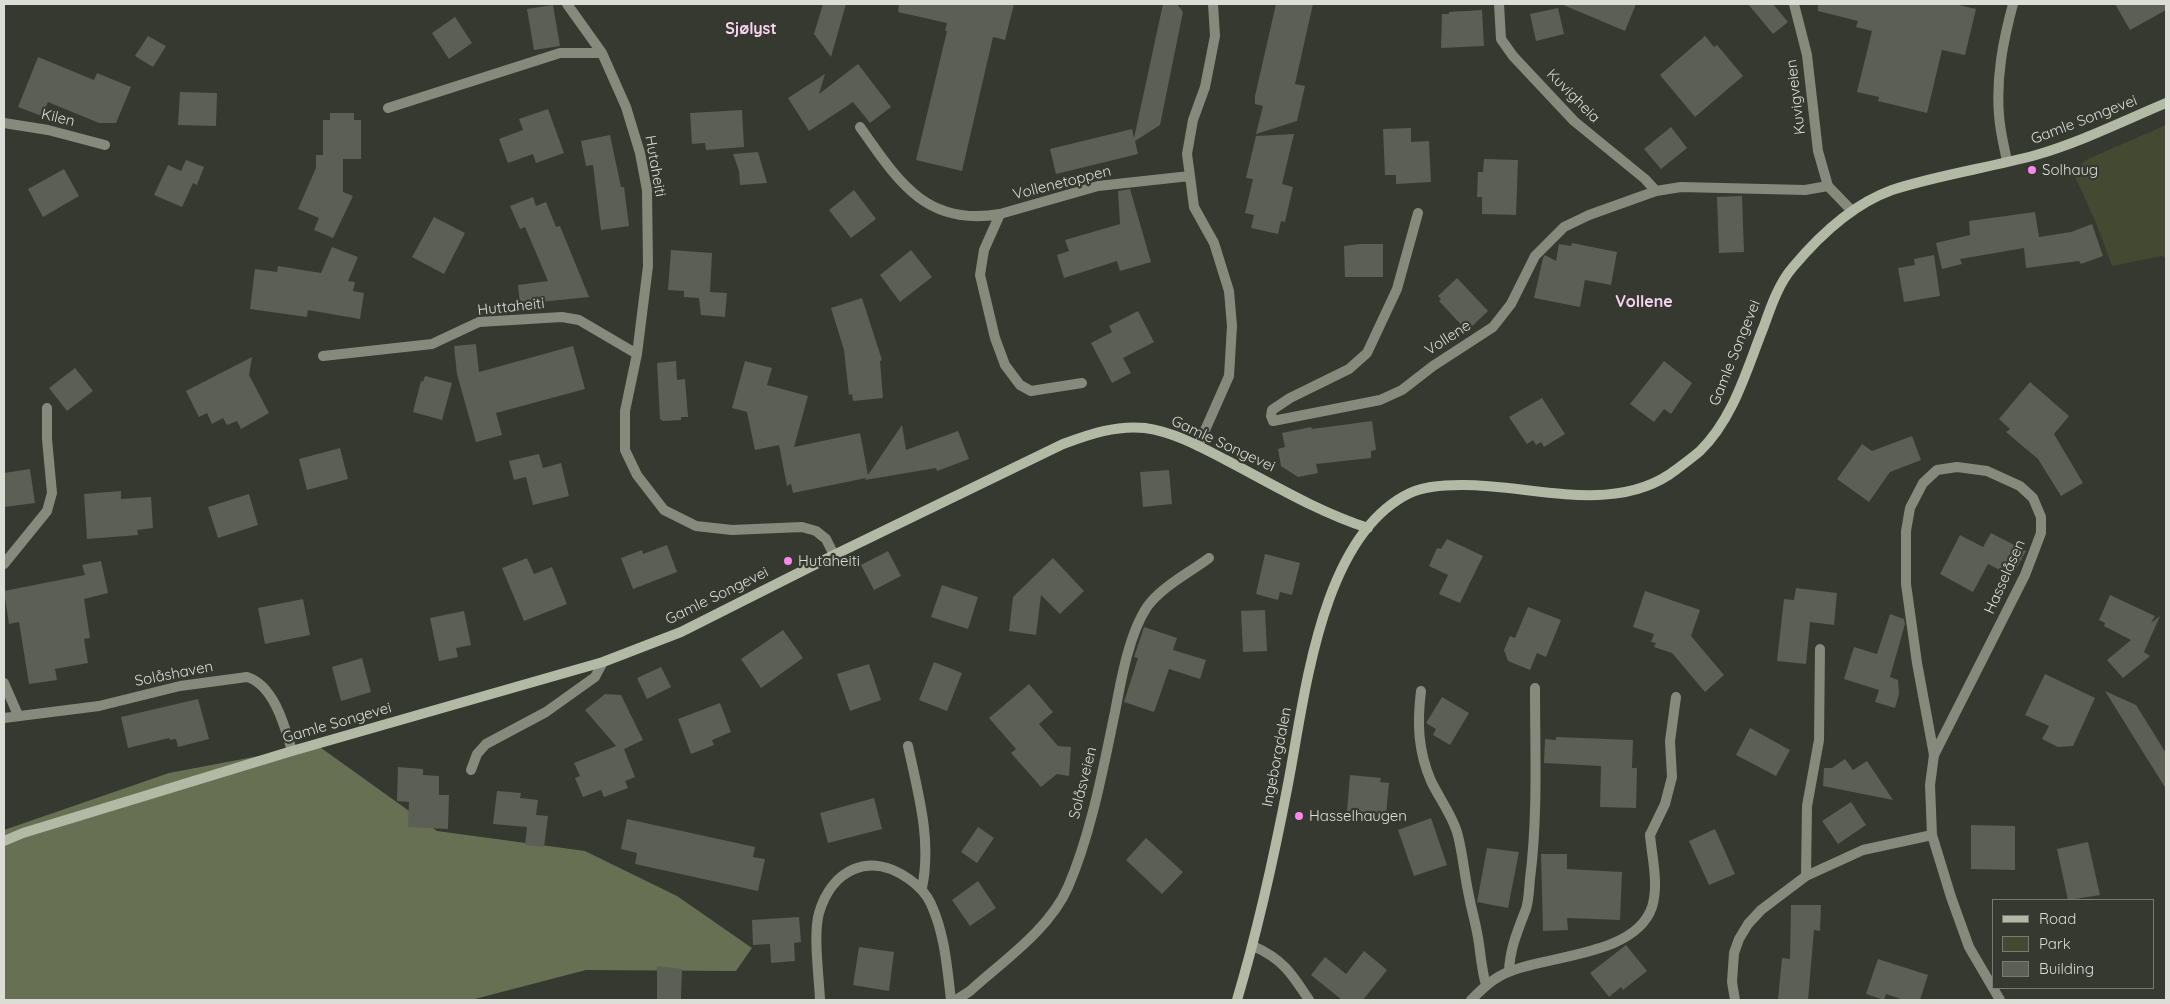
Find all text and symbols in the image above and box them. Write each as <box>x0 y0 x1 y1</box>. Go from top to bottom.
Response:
district label: Sjølyst <box>725 19 777 39</box>
street label: Kuvigveien <box>1782 58 1810 136</box>
street label: Kuvigheia <box>1542 65 1604 127</box>
street label: Gamle Songevei <box>2028 91 2140 149</box>
street label: Kilen <box>40 105 76 131</box>
street label: Hutaheiti <box>641 134 669 198</box>
place label: Solhaug <box>2042 161 2098 179</box>
street label: Vollenetoppen <box>1011 162 1113 204</box>
marker: Solhaug <box>2026 164 2038 176</box>
district label: Vollene <box>1615 292 1673 312</box>
street label: Huttaheiti <box>477 295 545 319</box>
street label: Gamle Songevei <box>1706 298 1764 408</box>
street label: Vollene <box>1422 317 1474 359</box>
street label: Gamle Songevei <box>1168 412 1278 476</box>
street label: Hasselåsen <box>1981 537 2029 617</box>
place label: Hutaheiti <box>798 552 860 570</box>
marker: Hutaheiti <box>782 555 794 567</box>
street label: Gamle Songevei <box>663 563 771 629</box>
street label: Solåshaven <box>133 658 215 690</box>
street label: Gamle Songevei <box>280 699 394 747</box>
street label: Ingeborgdalen <box>1258 706 1296 808</box>
street label: Solåsveien <box>1065 745 1101 821</box>
place label: Hasselhaugen <box>1309 807 1407 825</box>
marker: Hasselhaugen <box>1293 810 1305 822</box>
legend <box>1992 899 2155 989</box>
text: Road <box>2039 909 2076 928</box>
text: Park <box>2039 934 2071 953</box>
text: Building <box>2039 959 2094 978</box>

